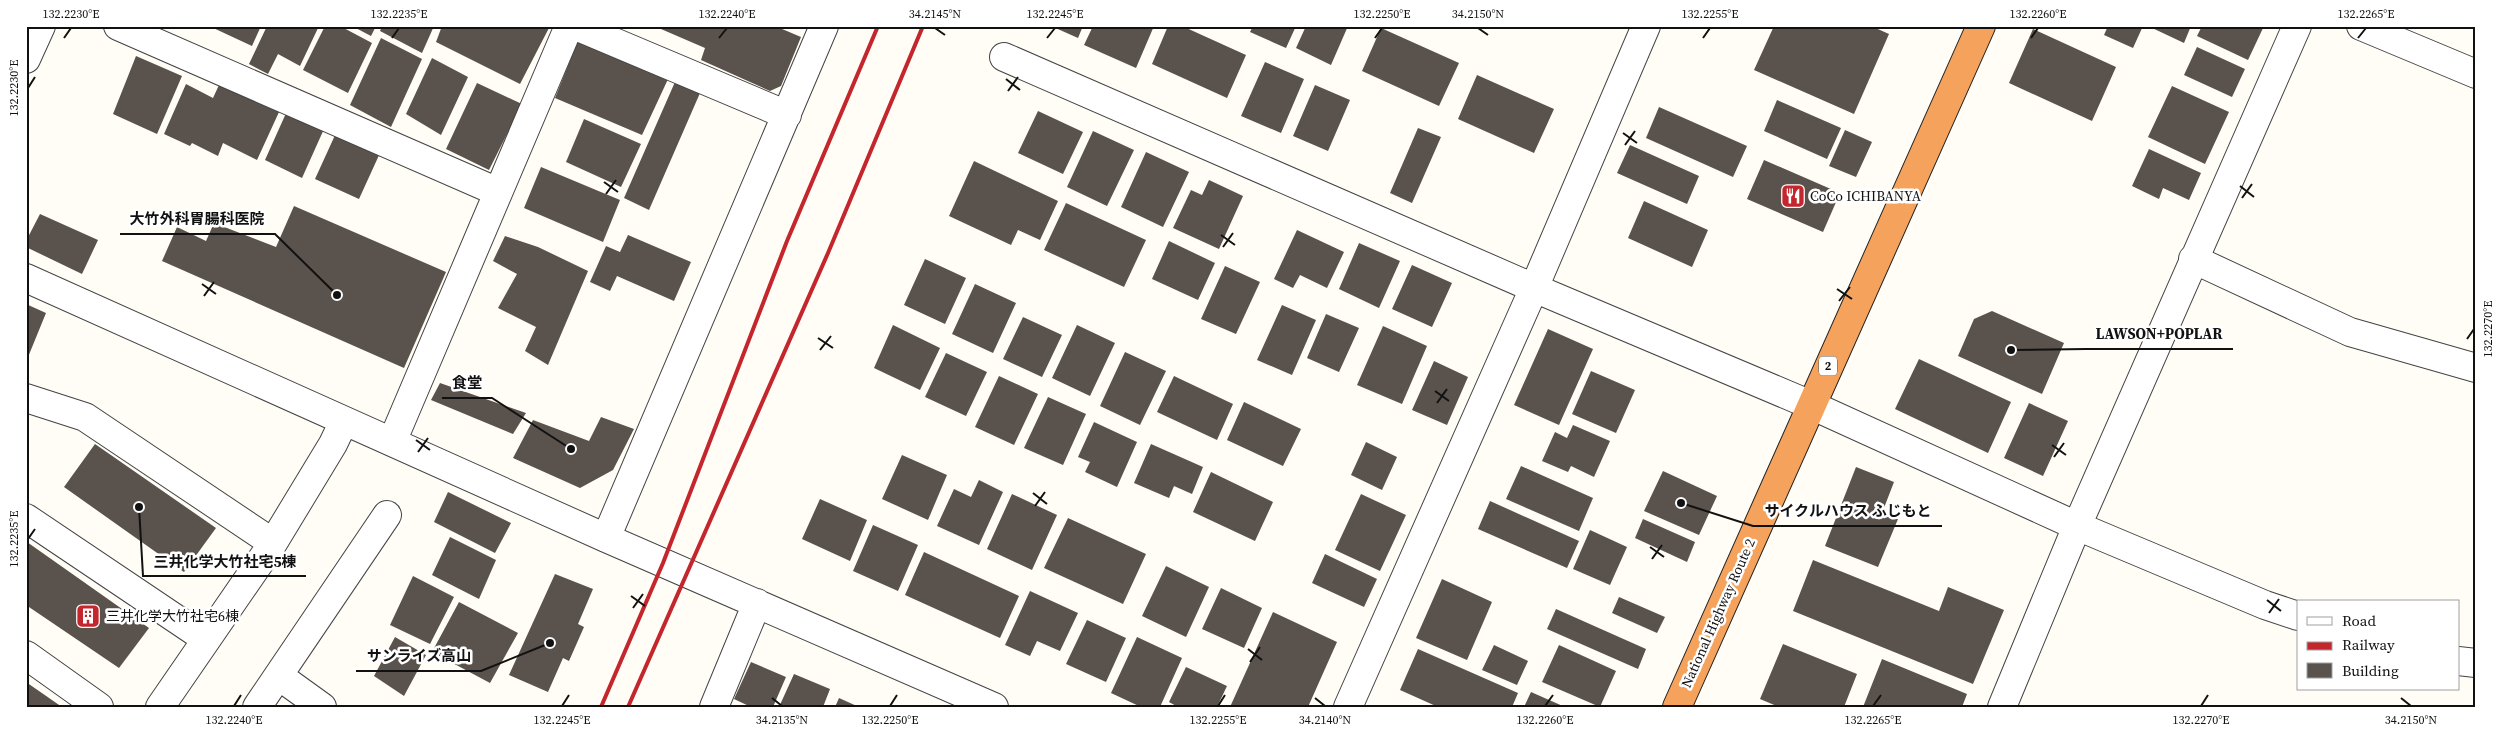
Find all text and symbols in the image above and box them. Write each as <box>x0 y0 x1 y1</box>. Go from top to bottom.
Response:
text: 132.2230°E <box>43 6 99 22</box>
text: 132.2235°E <box>371 6 427 22</box>
text: 132.2240°E <box>699 6 755 22</box>
text: 34.2145°N <box>909 6 961 22</box>
text: 132.2245°E <box>1027 6 1083 22</box>
text: 132.2250°E <box>1354 6 1410 22</box>
text: 34.2150°N <box>1452 6 1504 22</box>
text: 132.2255°E <box>1682 6 1738 22</box>
text: 132.2260°E <box>2010 6 2066 22</box>
text: 132.2265°E <box>2338 6 2394 22</box>
text: 132.2230°E <box>6 60 22 116</box>
restaurant icon: CoCo ICHIBANYA <box>1780 183 1806 209</box>
place label: CoCo ICHIBANYA <box>1810 186 1922 206</box>
callout: 大竹外科胃腸科医院 <box>120 204 275 234</box>
text: 大竹外科胃腸科医院 <box>129 208 265 229</box>
text: 132.2270°E <box>2480 301 2496 357</box>
callout: LAWSON+POPLAR <box>2086 319 2233 349</box>
text: LAWSON+POPLAR <box>2095 323 2223 344</box>
road number: 2 <box>1819 356 1837 376</box>
callout: 食堂 <box>442 368 492 398</box>
text: 食堂 <box>452 372 482 393</box>
callout: サイクルハウス ふじもと <box>1753 496 1942 526</box>
text: サイクルハウス ふじもと <box>1764 500 1932 521</box>
text: 132.2235°E <box>6 511 22 567</box>
street label: National Highway Route 2 <box>1676 535 1760 691</box>
callout: 三井化学大竹社宅5棟 <box>143 546 306 576</box>
text: 三井化学大竹社宅5棟 <box>153 551 297 572</box>
legend <box>2297 600 2460 690</box>
building icon: 三井化学大竹社宅6棟 <box>75 603 101 629</box>
place label: 三井化学大竹社宅6棟 <box>106 606 239 626</box>
text: Road <box>2342 610 2376 631</box>
text: Railway <box>2342 634 2395 655</box>
callout: サンライズ高山 <box>356 641 481 671</box>
text: サンライズ高山 <box>367 645 471 666</box>
text: Building <box>2342 660 2399 681</box>
text: 132.2240°E <box>206 712 262 728</box>
text: 132.2245°E <box>534 712 590 728</box>
text: 34.2135°N <box>756 712 808 728</box>
text: 132.2250°E <box>862 712 918 728</box>
text: 132.2255°E <box>1190 712 1246 728</box>
text: 34.2140°N <box>1299 712 1351 728</box>
text: 132.2260°E <box>1517 712 1573 728</box>
text: 132.2265°E <box>1845 712 1901 728</box>
text: 132.2270°E <box>2173 712 2229 728</box>
text: 34.2150°N <box>2385 712 2437 728</box>

